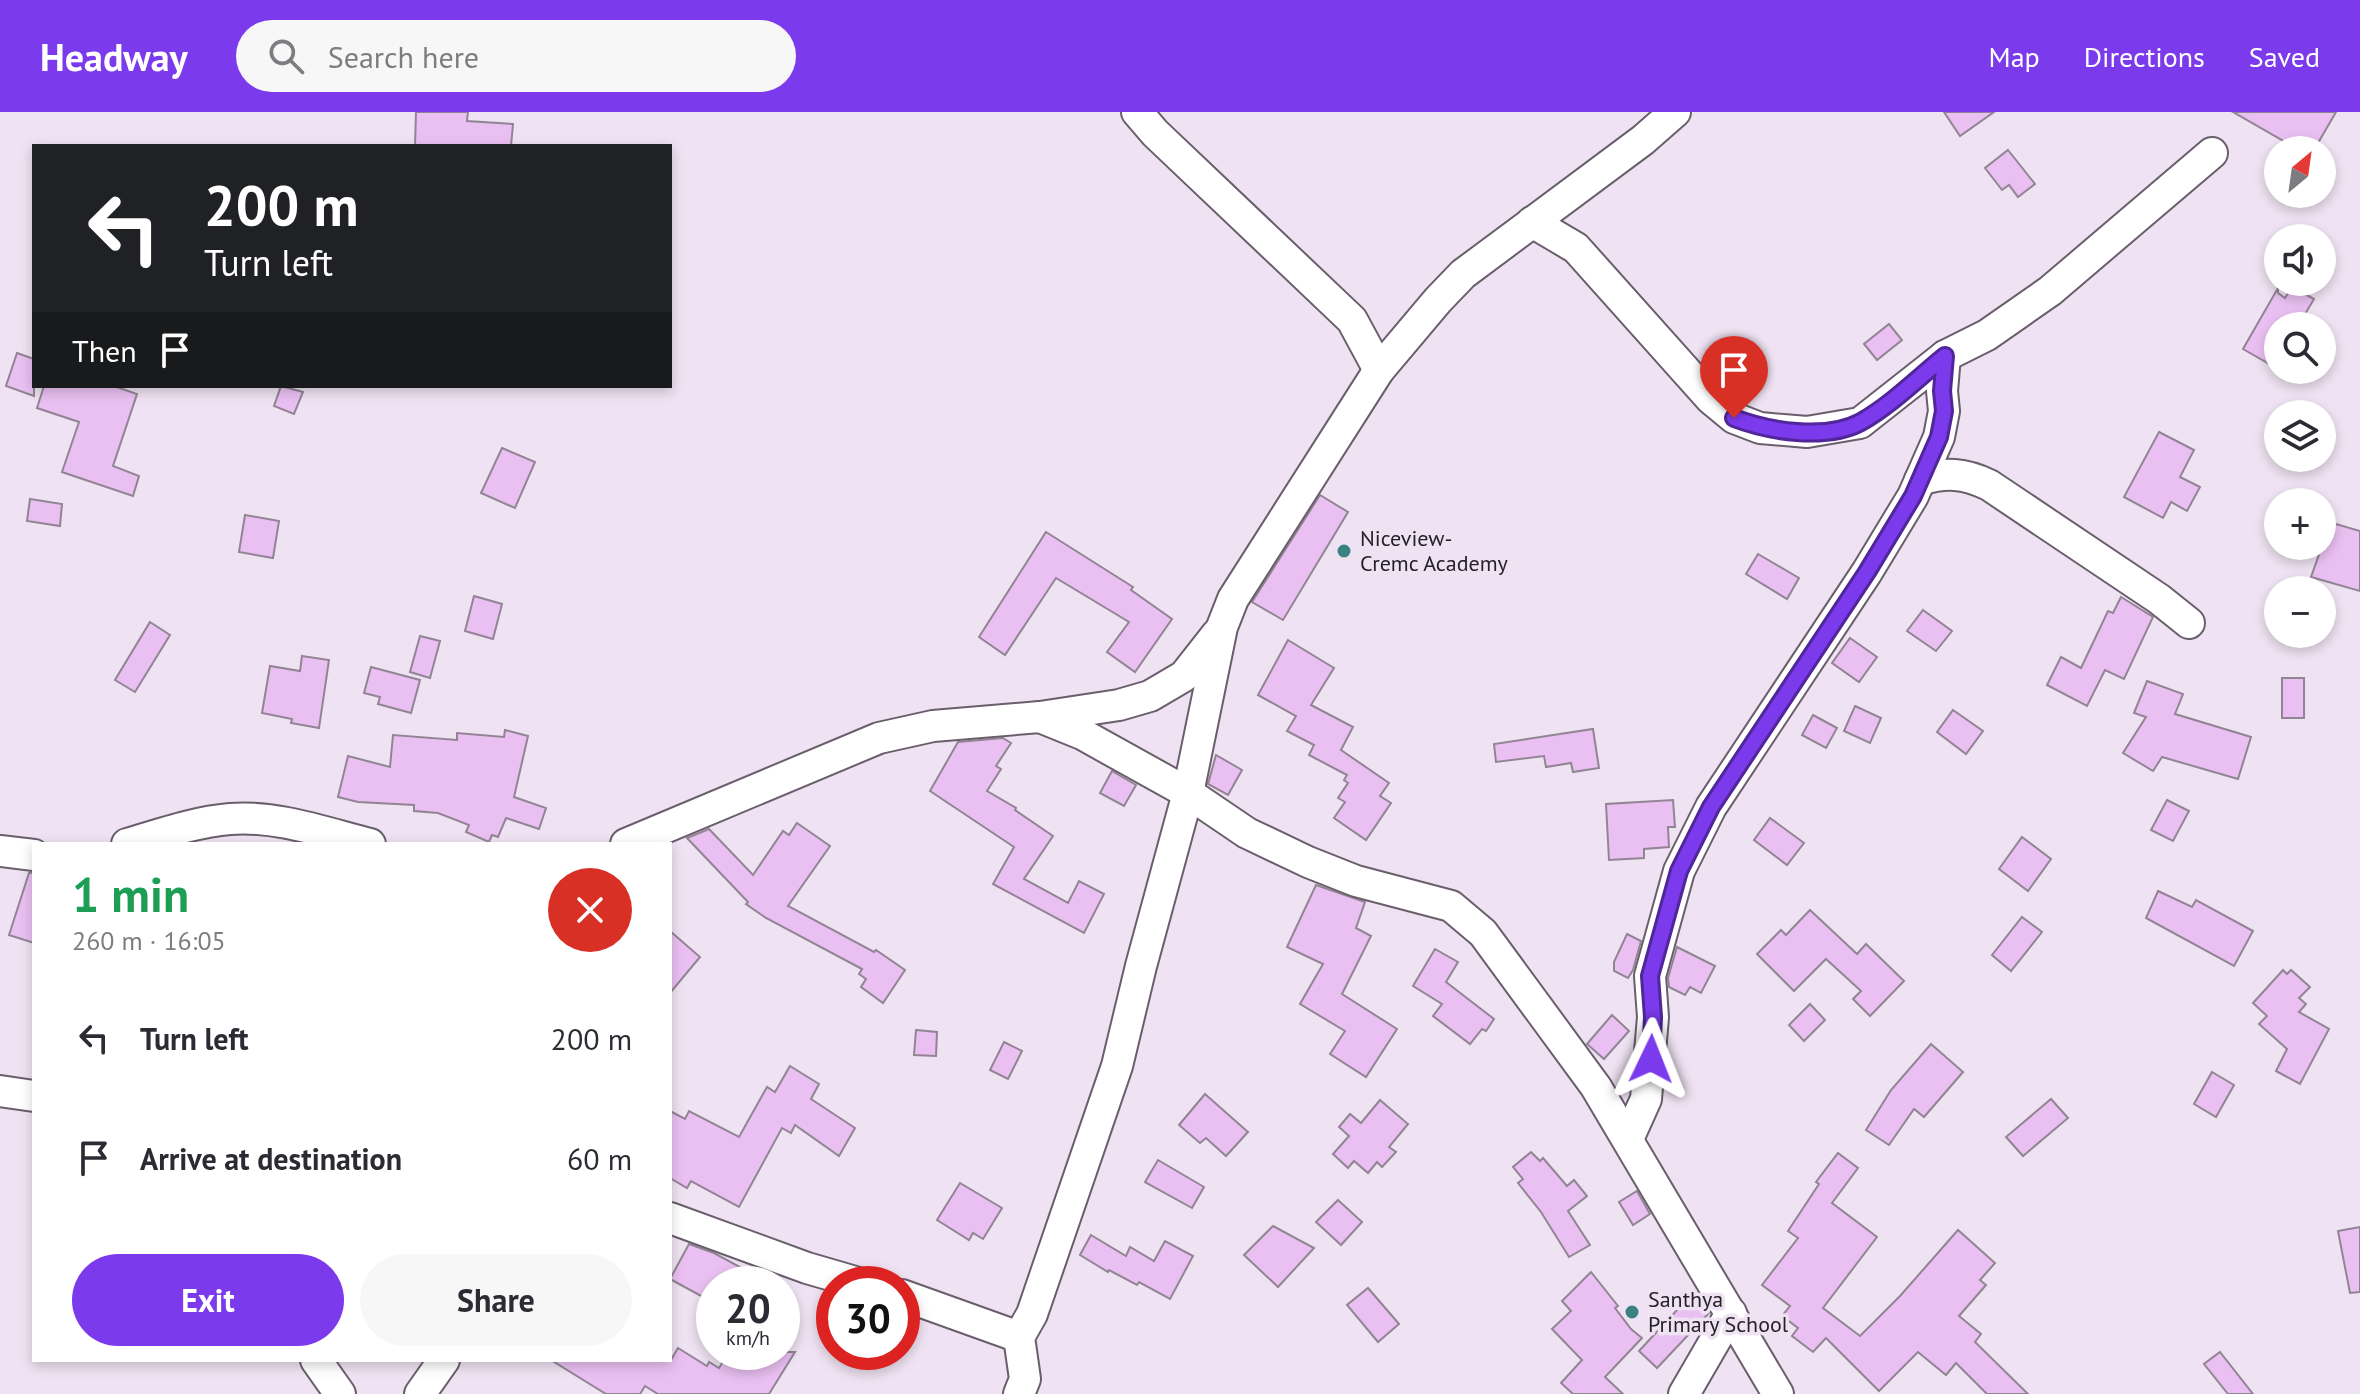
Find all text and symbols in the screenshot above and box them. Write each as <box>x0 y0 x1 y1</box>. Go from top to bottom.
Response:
search box <box>236 20 796 92</box>
text: Headway <box>40 32 188 81</box>
icon: search <box>264 34 308 78</box>
text: Search here <box>328 37 479 76</box>
text: Map <box>1989 38 2040 75</box>
text: Directions <box>2084 38 2205 75</box>
text: Saved <box>2249 38 2320 75</box>
north arrow <box>2264 136 2336 208</box>
map controls <box>2264 136 2336 648</box>
text: 200 m <box>204 169 359 241</box>
icon: left <box>72 176 176 280</box>
button: sound <box>2264 224 2336 296</box>
text: Turn left <box>204 239 333 286</box>
button: search <box>2264 312 2336 384</box>
icon: arrive <box>153 328 197 372</box>
text: Then <box>72 331 137 370</box>
pin <box>1700 336 1768 418</box>
icon: arrive <box>1712 348 1756 392</box>
button: layers <box>2264 400 2336 472</box>
button: + <box>2264 488 2336 560</box>
place label: Niceview- Cremc Academy <box>1360 524 1509 577</box>
marker: Niceview- Cremc Academy <box>1335 542 1353 560</box>
button: − <box>2264 576 2336 648</box>
text: 1 min <box>72 863 189 925</box>
button: close <box>548 868 632 952</box>
text: 260 m · 16:05 <box>72 924 226 957</box>
icon: left <box>72 1016 116 1060</box>
position arrow <box>1609 1017 1693 1101</box>
text: Turn left <box>140 1019 248 1058</box>
text: 200 m <box>551 1019 632 1058</box>
icon: arrive <box>72 1136 116 1180</box>
text: Arrive at destination <box>140 1139 402 1178</box>
text: 60 m <box>567 1139 632 1178</box>
button: Exit <box>72 1254 344 1346</box>
button: Share <box>360 1254 632 1346</box>
speed limit sign: 30 <box>816 1266 920 1370</box>
text: 20 <box>725 1282 771 1334</box>
place label: Santhya Primary School <box>1648 1285 1789 1338</box>
marker: Santhya Primary School <box>1623 1303 1641 1321</box>
text: km/h <box>726 1325 770 1351</box>

